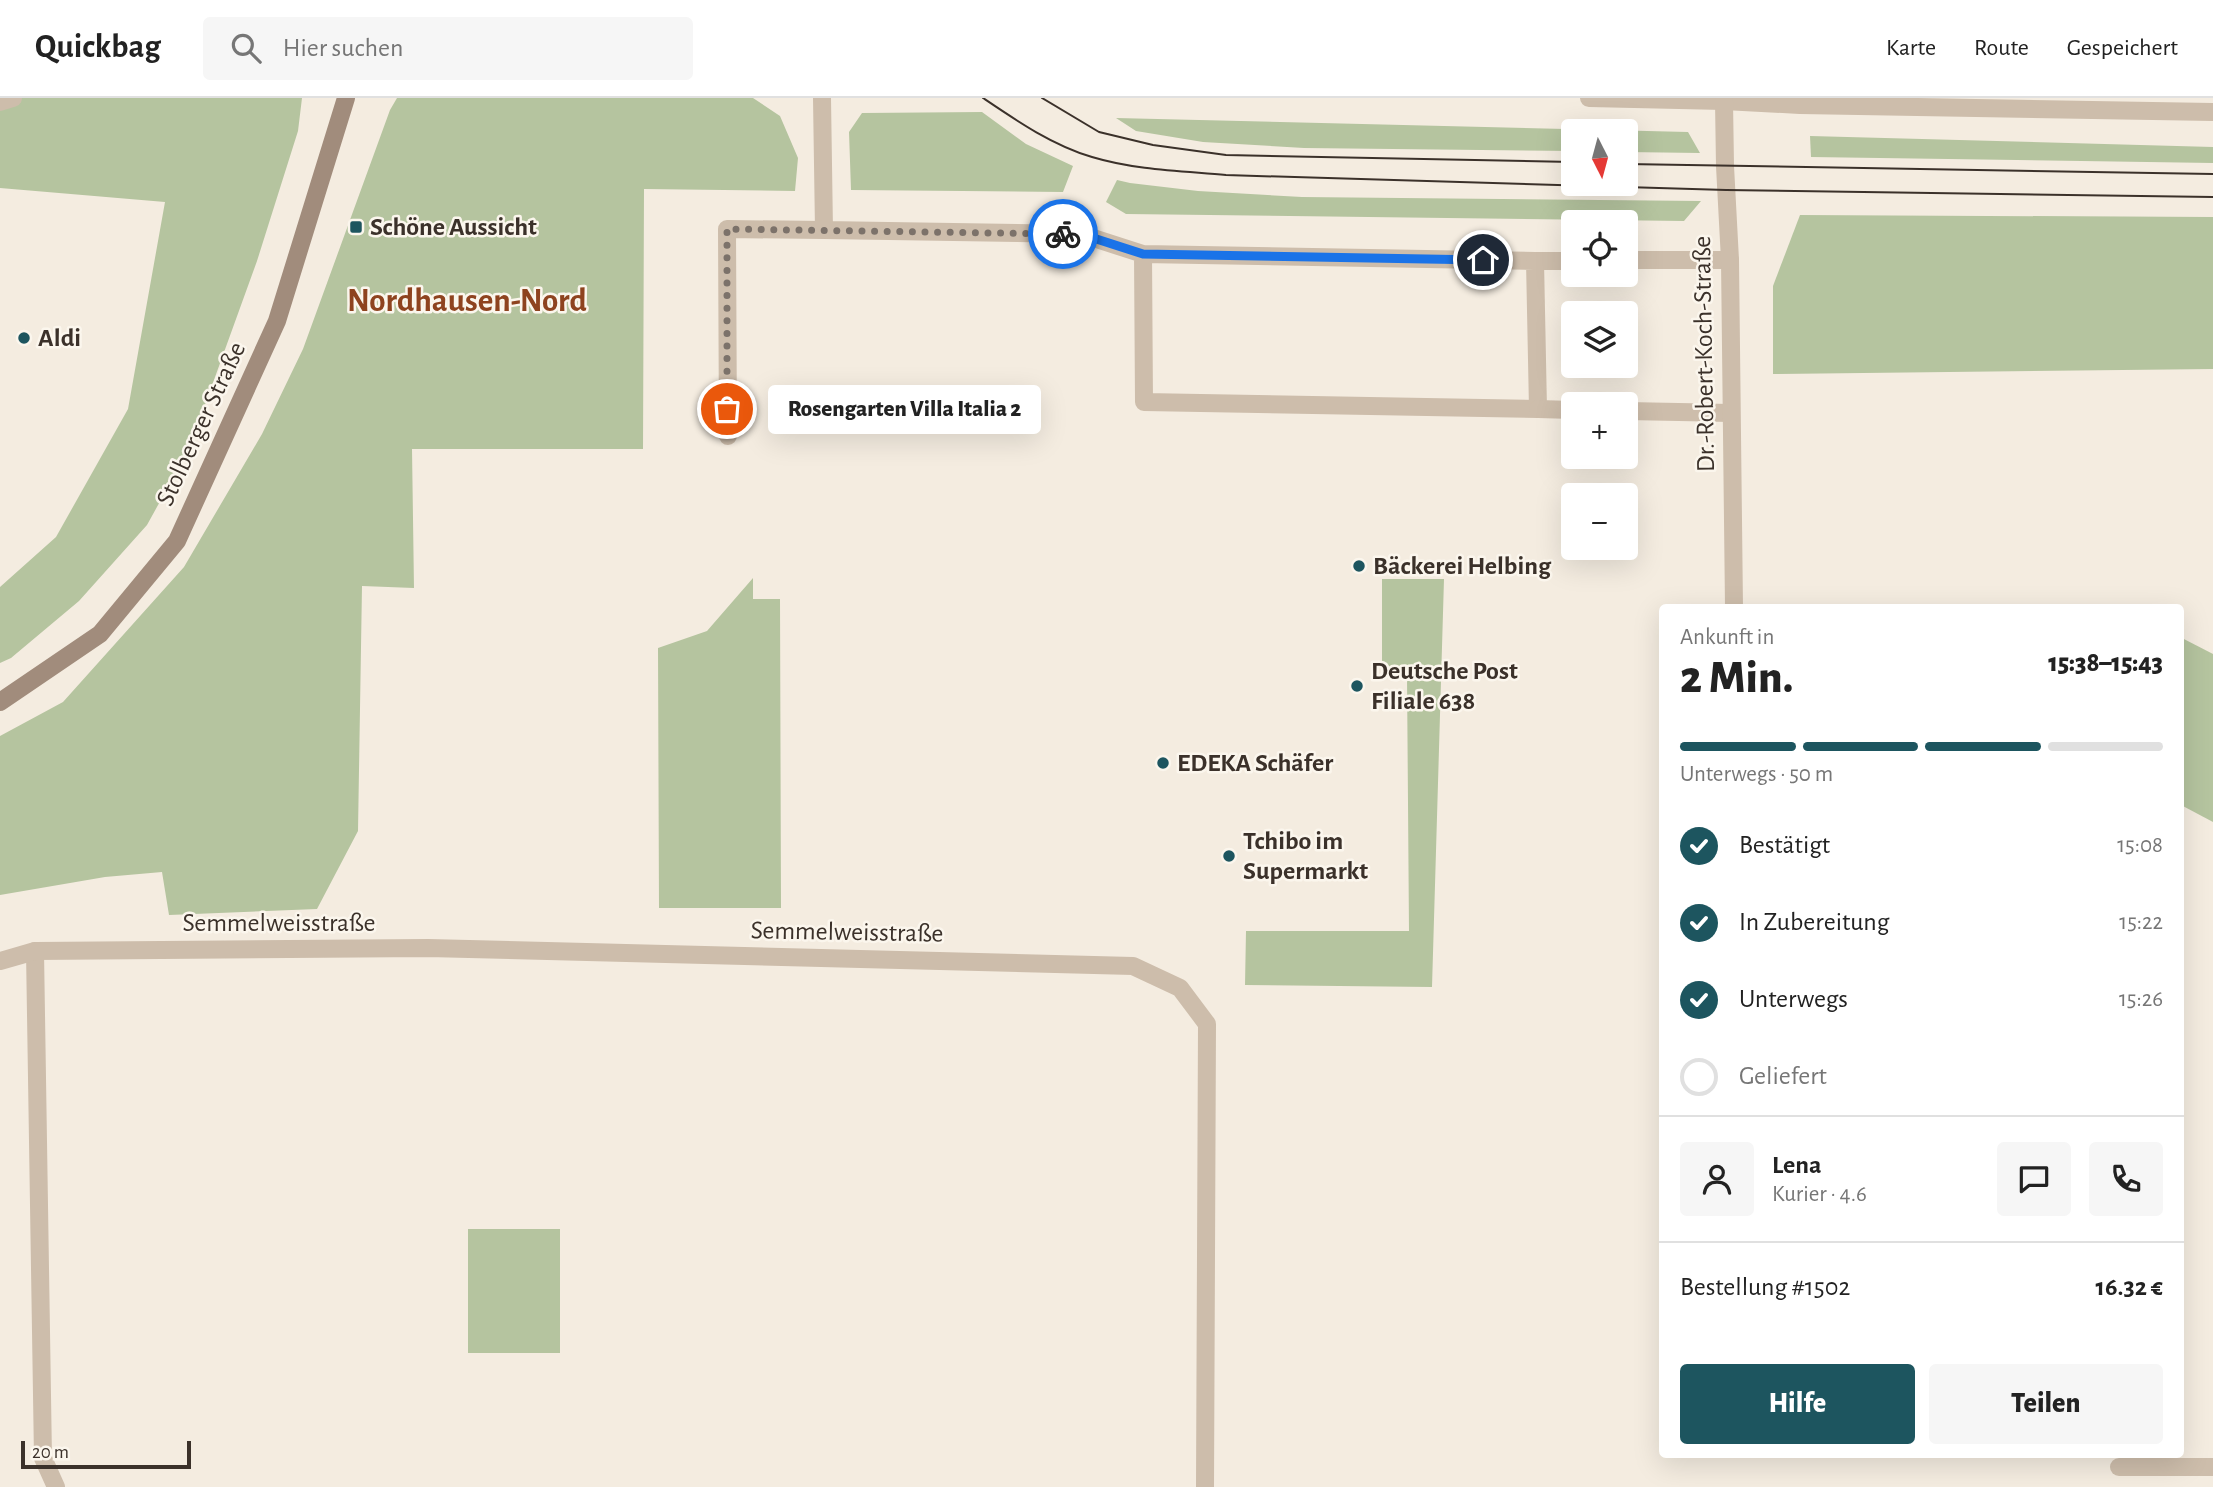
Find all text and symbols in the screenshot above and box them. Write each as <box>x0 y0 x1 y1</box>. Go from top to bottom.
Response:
search box <box>203 17 693 80</box>
icon: search <box>227 29 265 67</box>
text: Quickbag <box>35 31 161 64</box>
text: Hier suchen <box>283 35 403 61</box>
text: Karte <box>1886 36 1936 60</box>
text: Route <box>1974 36 2029 60</box>
text: Gespeichert <box>2067 36 2178 60</box>
north arrow <box>1561 119 1638 196</box>
map controls <box>1561 119 1638 560</box>
courier <box>1028 199 1098 269</box>
button: locate <box>1561 210 1638 287</box>
place label: Schöne Aussicht <box>370 214 537 240</box>
icon: bike <box>1044 215 1082 253</box>
marker: Schöne Aussicht <box>348 219 364 235</box>
pin <box>1453 230 1513 290</box>
street label: Dr.-Robert-Koch-Straße <box>1689 236 1719 472</box>
icon: home <box>1464 241 1502 279</box>
district label: Nordhausen-Nord <box>347 285 587 318</box>
button: layers <box>1561 301 1638 378</box>
place label: Aldi <box>38 325 81 351</box>
marker: Aldi <box>16 330 32 346</box>
street label: Stolberger Straße <box>152 338 250 510</box>
pin <box>697 379 757 439</box>
callout: Rosengarten Villa Italia 2 <box>769 384 1042 434</box>
icon: bag <box>708 390 746 428</box>
button: + <box>1561 392 1638 469</box>
text: Rosengarten Villa Italia 2 <box>788 398 1021 421</box>
button: − <box>1561 483 1638 560</box>
place label: Bäckerei Helbing <box>1373 553 1552 579</box>
marker: Bäckerei Helbing <box>1351 558 1367 574</box>
text: Ankunft in <box>1680 626 1774 649</box>
text: 15:38–15:43 <box>2048 650 2163 676</box>
text: 2 Min. <box>1680 655 1793 701</box>
place label: Deutsche Post Filiale 638 <box>1371 658 1518 714</box>
marker: Deutsche Post Filiale 638 <box>1349 678 1365 694</box>
place label: EDEKA Schäfer <box>1177 750 1333 776</box>
marker: EDEKA Schäfer <box>1155 755 1171 771</box>
text: Unterwegs · 50 m <box>1680 763 1833 786</box>
icon: check <box>1680 827 1718 865</box>
place label: Tchibo im Supermarkt <box>1243 828 1368 884</box>
text: Bestätigt <box>1739 832 1830 858</box>
text: 15:08 <box>2117 834 2163 857</box>
marker: Tchibo im Supermarkt <box>1221 848 1237 864</box>
icon: check <box>1680 904 1718 942</box>
text: In Zubereitung <box>1739 909 1889 935</box>
street label: Semmelweisstraße <box>183 910 375 936</box>
text: 15:22 <box>2119 911 2163 934</box>
street label: Semmelweisstraße <box>750 917 944 947</box>
icon: check <box>1680 981 1718 1019</box>
text: Unterwegs <box>1739 986 1848 1012</box>
text: 15:26 <box>2119 988 2163 1011</box>
text: Geliefert <box>1739 1063 1827 1089</box>
button: person <box>1680 1142 1754 1216</box>
button: chat <box>1997 1142 2071 1216</box>
button: phone <box>2089 1142 2163 1216</box>
text: Lena <box>1772 1152 1822 1178</box>
text: Kurier · 4.6 <box>1772 1183 1867 1206</box>
text: Bestellung #1502 <box>1680 1274 1850 1300</box>
text: 16.32 € <box>2096 1274 2163 1300</box>
button: Hilfe <box>1680 1364 1915 1444</box>
button: Teilen <box>1929 1364 2163 1444</box>
scale bar <box>21 1438 191 1470</box>
text: 20 m <box>32 1443 69 1462</box>

